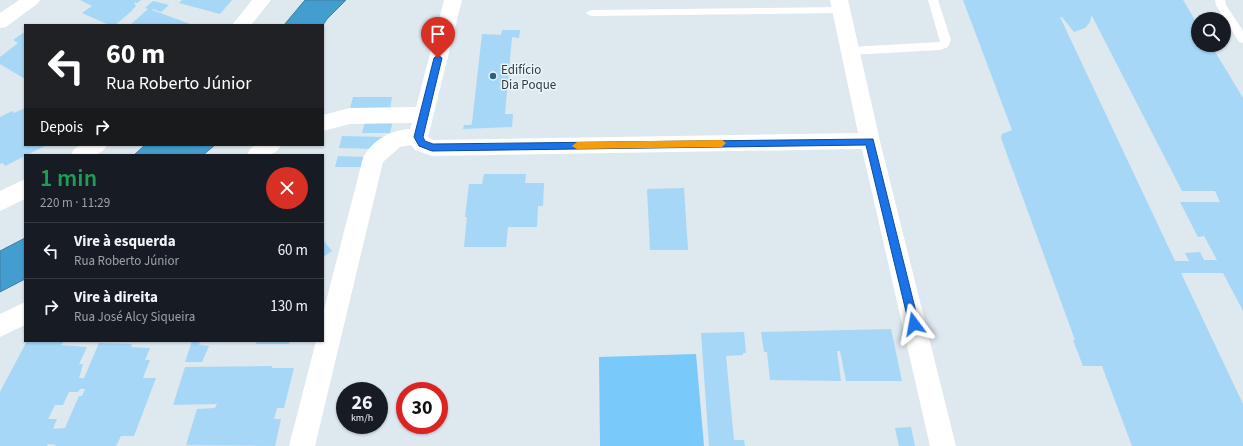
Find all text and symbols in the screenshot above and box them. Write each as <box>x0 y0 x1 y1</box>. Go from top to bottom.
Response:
map controls <box>1191 12 1231 52</box>
button: search <box>1191 12 1231 52</box>
pin <box>421 17 455 58</box>
icon: arrive <box>427 23 449 45</box>
text: 60 m <box>106 34 165 74</box>
icon: left <box>40 40 92 92</box>
place label: Edifício Dia Poque <box>501 61 556 94</box>
text: Rua Roberto Júnior <box>106 71 252 96</box>
marker: Edifício Dia Poque <box>488 71 498 81</box>
icon: right <box>91 116 113 138</box>
text: Depois <box>40 117 83 138</box>
text: 1 min <box>40 161 97 196</box>
button: close <box>266 167 308 209</box>
text: 220 m · 11:29 <box>40 194 110 212</box>
text: Vire à esquerda <box>74 231 176 252</box>
icon: left <box>40 240 62 262</box>
text: 60 m <box>278 240 308 261</box>
text: Rua Roberto Júnior <box>74 252 179 270</box>
text: Vire à direita <box>74 287 158 308</box>
icon: right <box>40 296 62 318</box>
text: 130 m <box>270 296 308 317</box>
position arrow <box>893 303 935 345</box>
text: Rua José Alcy Siqueira <box>74 308 195 326</box>
speed limit sign: 30 <box>396 382 448 434</box>
text: 26 <box>351 389 373 417</box>
text: km/h <box>351 411 373 425</box>

